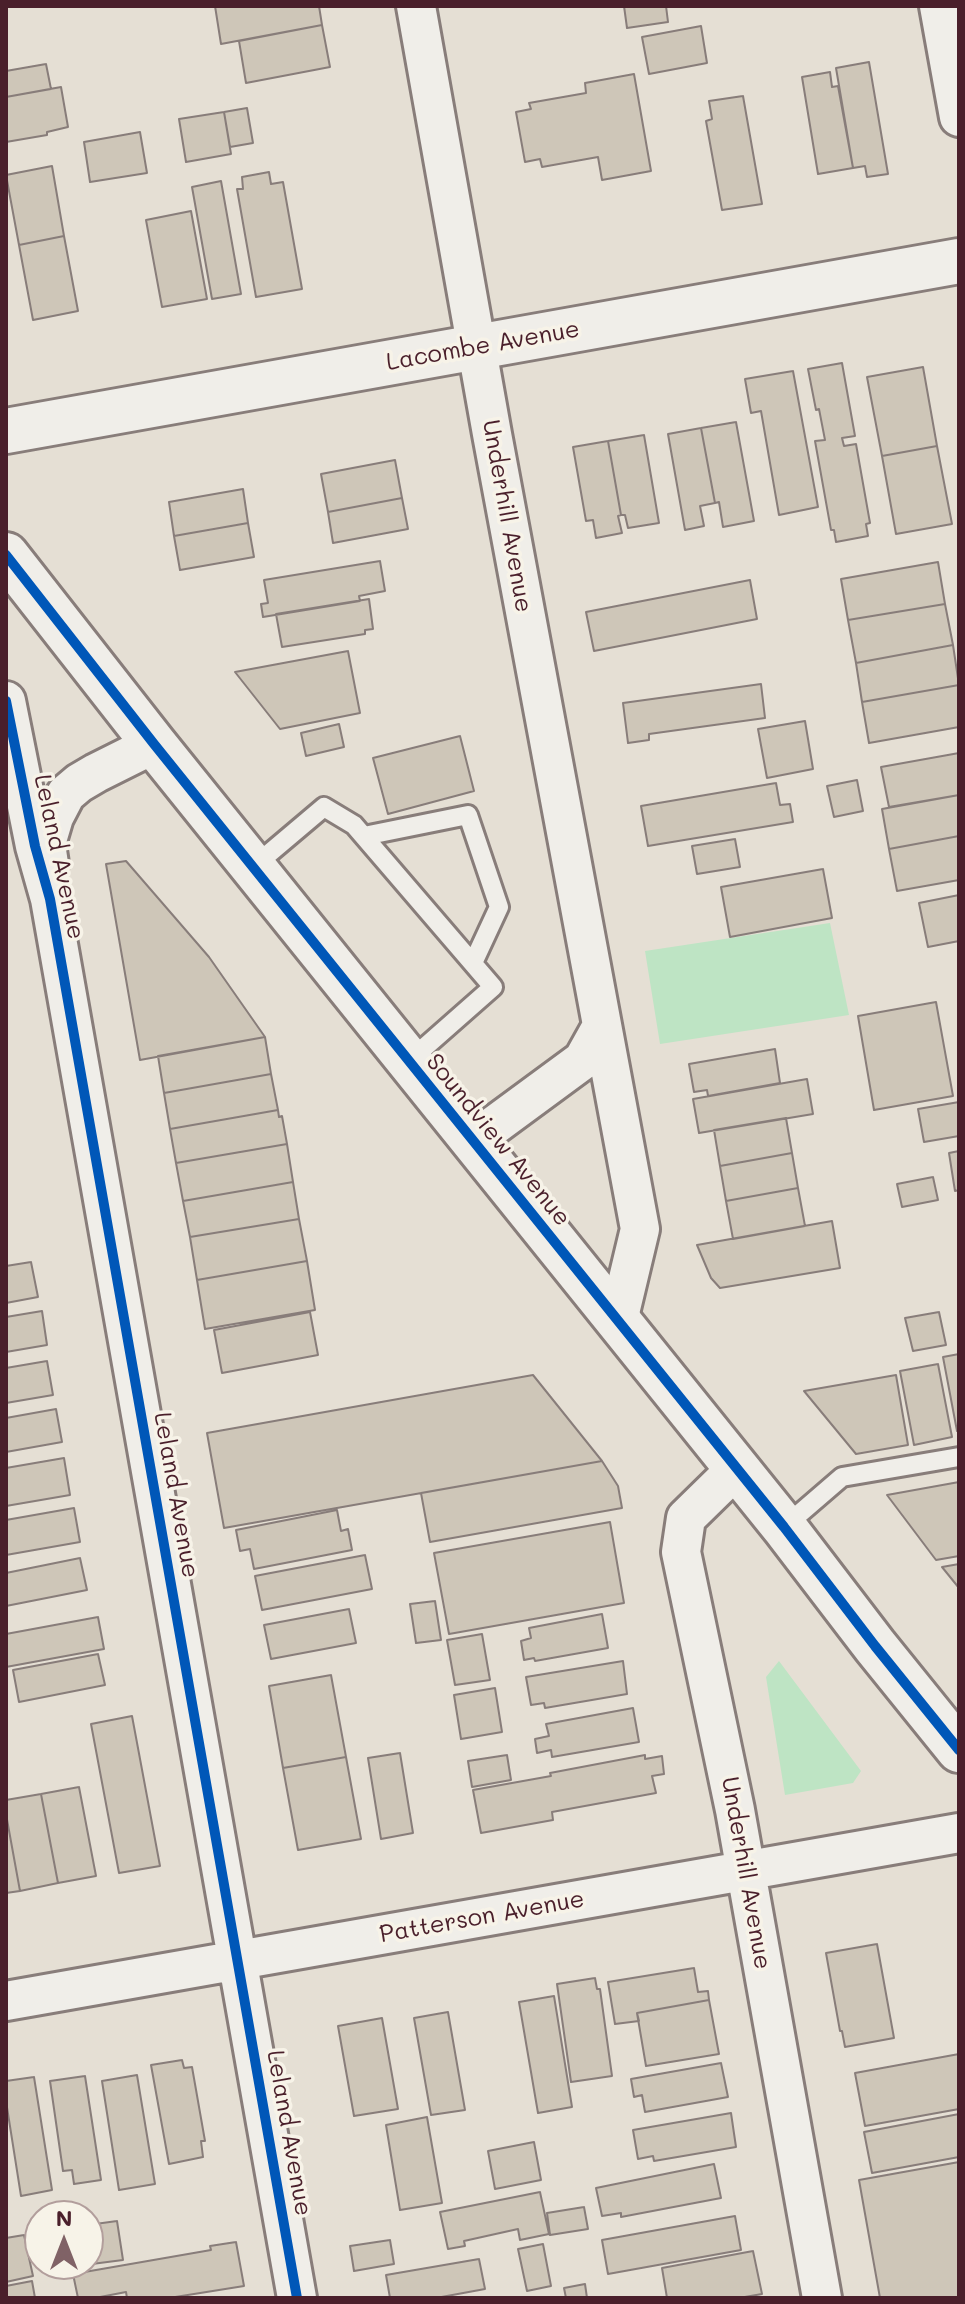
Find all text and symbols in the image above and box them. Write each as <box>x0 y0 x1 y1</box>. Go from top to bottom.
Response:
street label: Lacombe Avenue <box>384 315 582 377</box>
street label: Underhill Avenue <box>476 417 538 615</box>
street label: Leland Avenue <box>27 772 91 942</box>
street label: Soundview Avenue <box>420 1048 576 1232</box>
street label: Leland Avenue <box>147 1410 205 1580</box>
street label: Underhill Avenue <box>715 1774 777 1972</box>
street label: Patterson Avenue <box>377 1885 587 1949</box>
street label: Leland Avenue <box>260 2048 318 2218</box>
north arrow <box>24 2200 104 2280</box>
text: N <box>56 2203 72 2232</box>

